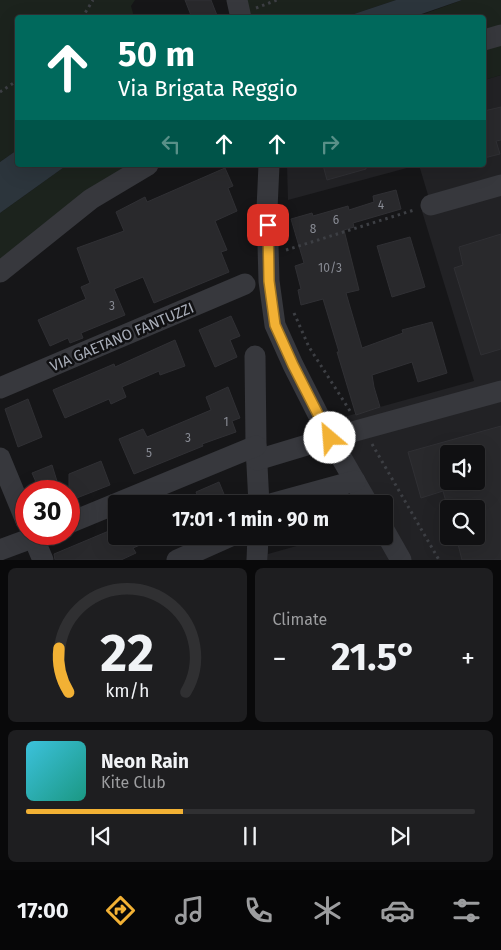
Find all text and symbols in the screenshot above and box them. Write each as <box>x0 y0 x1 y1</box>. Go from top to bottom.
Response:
text: 50 m <box>118 33 195 75</box>
icon: ahead <box>35 35 100 100</box>
text: Via Brigata Reggio <box>118 75 298 102</box>
icon: left <box>157 130 185 158</box>
icon: ahead <box>210 130 238 158</box>
icon: ahead <box>263 130 291 158</box>
icon: right <box>316 130 344 158</box>
house number: 4 <box>378 198 385 212</box>
pin <box>247 204 289 246</box>
icon: arrive <box>254 211 282 239</box>
house number: 6 <box>333 213 339 227</box>
house number: 8 <box>310 222 317 236</box>
house number: 10/3 <box>318 261 342 275</box>
street label: VIA GAETANO FANTUZZI <box>47 299 197 375</box>
house number: 3 <box>109 299 115 313</box>
position arrow <box>303 411 355 463</box>
house number: 1 <box>223 415 229 429</box>
house number: 3 <box>185 431 191 445</box>
map controls <box>440 445 485 545</box>
button: sound <box>440 445 485 490</box>
house number: 5 <box>146 446 152 460</box>
speed limit sign: 30 <box>15 480 80 545</box>
button: search <box>440 500 485 545</box>
text: 17:01 · 1 min · 90 m <box>172 508 329 531</box>
text: Climate <box>273 610 327 629</box>
text: 22 <box>100 622 154 685</box>
text: 21.5° <box>331 634 417 680</box>
text: − <box>273 642 287 675</box>
text: + <box>461 642 475 675</box>
text: km/h <box>105 680 149 702</box>
text: Neon Rain <box>101 750 189 773</box>
text: Kite Club <box>101 773 166 792</box>
icon: previous <box>87 822 115 850</box>
icon: pause <box>236 822 264 850</box>
icon: next <box>386 822 414 850</box>
icon: directions <box>103 893 138 928</box>
icon: music <box>172 893 207 928</box>
icon: phone <box>241 893 276 928</box>
icon: climate <box>310 893 345 928</box>
icon: car <box>380 893 415 928</box>
icon: filters <box>449 893 484 928</box>
text: 17:00 <box>17 897 69 924</box>

